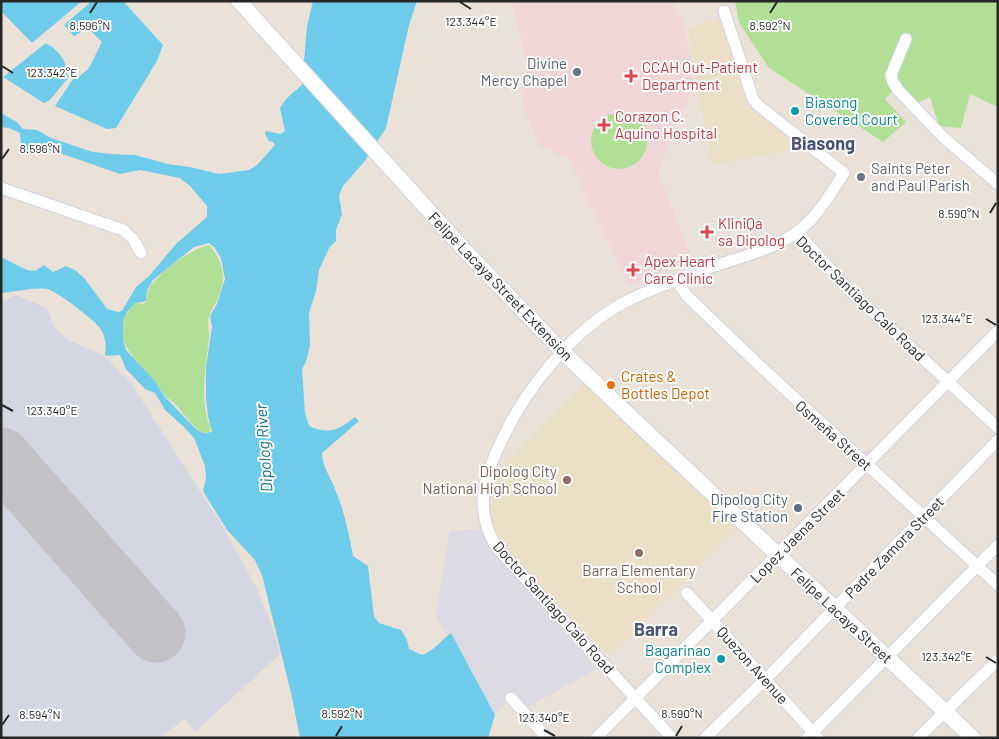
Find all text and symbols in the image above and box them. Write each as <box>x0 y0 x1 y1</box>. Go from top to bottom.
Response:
text: 123.344°E <box>445 14 497 28</box>
text: 8.596°N <box>70 18 110 32</box>
text: 8.592°N <box>749 18 791 32</box>
place label: Divine Mercy Chapel <box>481 54 567 89</box>
place label: CCAH Out-Patient Department <box>642 58 758 93</box>
text: 123.342°E <box>26 65 78 79</box>
marker: Divine Mercy Chapel <box>571 66 583 78</box>
marker: CCAH Out-Patient Department <box>624 69 638 83</box>
place label: Biasong Covered Court <box>805 93 898 128</box>
marker: Biasong Covered Court <box>789 105 801 117</box>
place label: Corazon C. Aquino Hospital <box>615 107 717 142</box>
marker: Corazon C. Aquino Hospital <box>597 118 611 132</box>
district label: Biasong <box>791 132 855 154</box>
text: 8.596°N <box>20 141 60 155</box>
place label: Saints Peter and Paul Parish <box>871 159 970 194</box>
marker: Saints Peter and Paul Parish <box>855 171 867 183</box>
text: 8.590°N <box>938 206 980 220</box>
street label: Felipe Lacaya Street Extension <box>425 208 577 364</box>
place label: KliniQa sa Dipolog <box>718 214 785 249</box>
marker: KliniQa sa Dipolog <box>700 225 714 239</box>
street label: Doctor Santiago Calo Road <box>793 232 929 364</box>
place label: Apex Heart Care Clinic <box>644 252 716 287</box>
marker: Apex Heart Care Clinic <box>626 263 640 277</box>
text: 123.344°E <box>921 311 973 325</box>
place label: Crates & Bottles Depot <box>621 367 710 402</box>
marker: Crates & Bottles Depot <box>605 379 617 391</box>
street label: Osmeña Street <box>792 396 876 474</box>
water label: Dipolog River <box>250 402 276 493</box>
text: 123.340°E <box>26 403 78 417</box>
place label: Dipolog City National High School <box>423 462 557 497</box>
marker: Dipolog City National High School <box>561 474 573 486</box>
street label: Lopez Jaena Street <box>746 484 848 586</box>
place label: Dipolog City Fire Station <box>711 490 788 525</box>
street label: Padre Zamora Street <box>841 492 947 602</box>
marker: Dipolog City Fire Station <box>792 502 804 514</box>
street label: Doctor Santiago Calo Road <box>490 537 618 677</box>
marker: Barra Elementary School <box>633 547 645 559</box>
place label: Barra Elementary School <box>582 561 696 596</box>
street label: Felipe Lacaya Street <box>787 563 897 667</box>
district label: Barra <box>634 618 678 640</box>
street label: Quezon Avenue <box>713 622 793 708</box>
place label: Bagarinao Complex <box>645 641 711 676</box>
text: 123.342°E <box>921 649 973 663</box>
marker: Bagarinao Complex <box>715 653 727 665</box>
text: 8.592°N <box>321 706 363 720</box>
text: 8.590°N <box>661 706 703 720</box>
text: 8.594°N <box>19 707 61 721</box>
text: 123.340°E <box>518 710 570 724</box>

